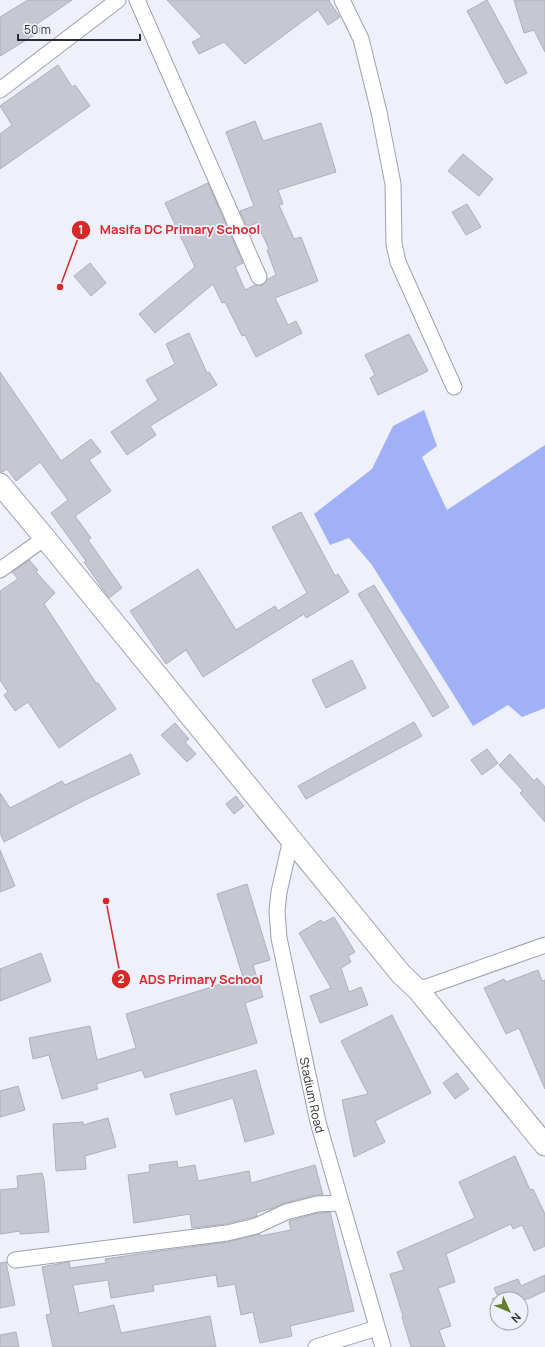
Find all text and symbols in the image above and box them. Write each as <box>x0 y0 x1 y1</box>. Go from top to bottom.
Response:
scale bar <box>18 16 140 42</box>
text: 50 m <box>24 21 51 38</box>
callout: Masifa DC Primary School <box>71 217 268 242</box>
text: Masifa DC Primary School <box>100 220 260 238</box>
text: 1 <box>78 221 84 238</box>
callout: ADS Primary School <box>111 967 271 992</box>
text: 2 <box>117 970 125 987</box>
text: ADS Primary School <box>139 970 263 988</box>
street label: Stadium Road <box>296 1056 329 1135</box>
north arrow <box>489 1291 529 1331</box>
text: N <box>508 1310 525 1326</box>

